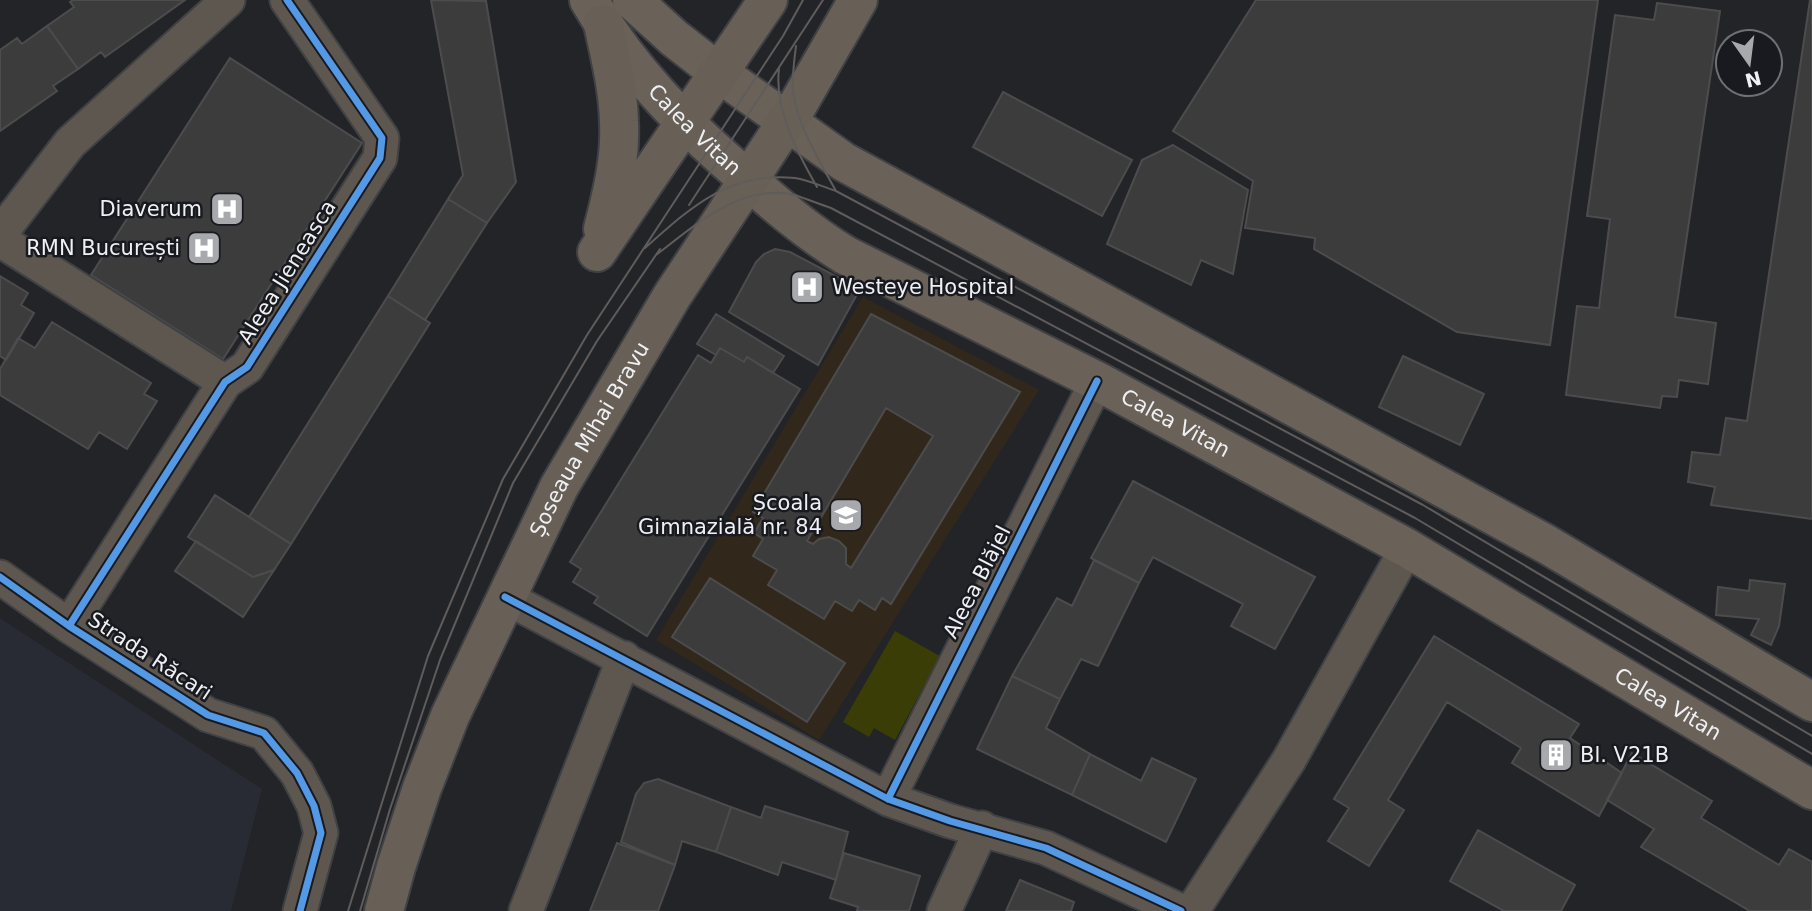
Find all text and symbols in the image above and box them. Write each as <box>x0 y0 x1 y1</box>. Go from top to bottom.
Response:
north arrow <box>1714 28 1784 98</box>
text: N <box>1743 67 1763 92</box>
street label: Calea Vitan <box>643 79 746 180</box>
hospital icon: Diaverum <box>208 190 246 228</box>
street label: Aleea Jieneasca <box>233 196 341 348</box>
place label: Diaverum <box>99 197 202 221</box>
hospital icon: RMN București <box>185 229 223 267</box>
place label: RMN București <box>26 236 180 260</box>
hospital icon: Westeye Hospital <box>788 268 826 306</box>
place label: Westeye Hospital <box>832 275 1014 299</box>
street label: Șoseaua Mihai Bravu <box>525 338 654 541</box>
street label: Calea Vitan <box>1117 384 1234 462</box>
place label: Școala Gimnazială nr. 84 <box>638 491 822 539</box>
school or university icon: Școala Gimnazială nr. 84 <box>827 496 865 534</box>
street label: Aleea Blăjel <box>938 522 1016 642</box>
street label: Strada Răcari <box>84 607 216 705</box>
street label: Calea Vitan <box>1610 663 1726 745</box>
building icon: Bl. V21B <box>1537 736 1575 774</box>
place label: Bl. V21B <box>1580 743 1669 767</box>

